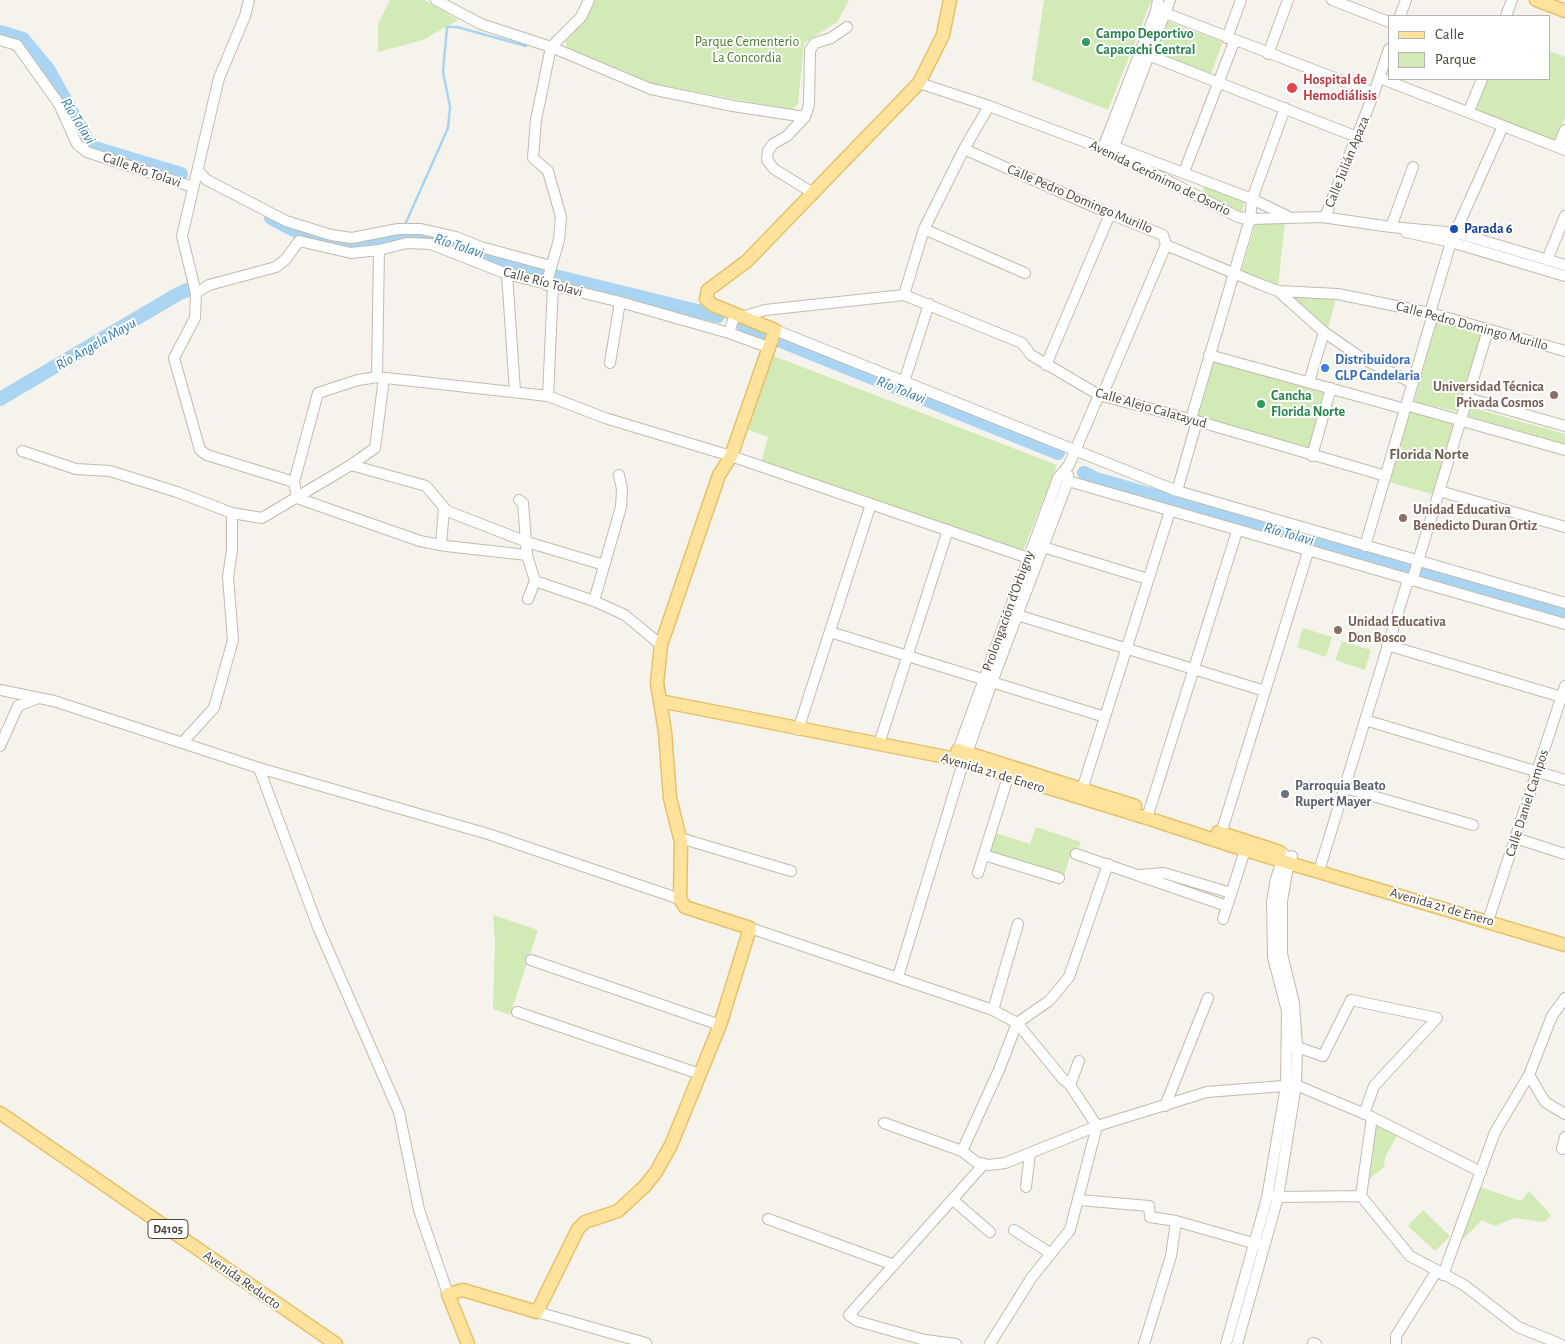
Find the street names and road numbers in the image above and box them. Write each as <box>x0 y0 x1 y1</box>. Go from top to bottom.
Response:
street label: Calle Julián Apaza <box>1321 114 1373 210</box>
street label: Avenida Gerónimo de Osorio <box>1087 136 1233 220</box>
street label: Calle Río Tolavi <box>101 149 183 191</box>
street label: Calle Pedro Domingo Murillo <box>1005 161 1155 237</box>
street label: Calle Río Tolavi <box>501 263 585 301</box>
street label: Calle Pedro Domingo Murillo <box>1394 298 1550 354</box>
street label: Calle Alejo Calatayud <box>1093 384 1209 432</box>
street label: Prolongación d'Orbigny <box>978 548 1038 674</box>
street label: Calle Daniel Campos <box>1502 747 1552 859</box>
street label: Avenida 21 de Enero <box>939 749 1047 797</box>
street label: Avenida 21 de Enero <box>1388 884 1496 930</box>
road number: D4105 <box>148 1220 188 1238</box>
street label: Avenida Reducto <box>200 1247 284 1313</box>

